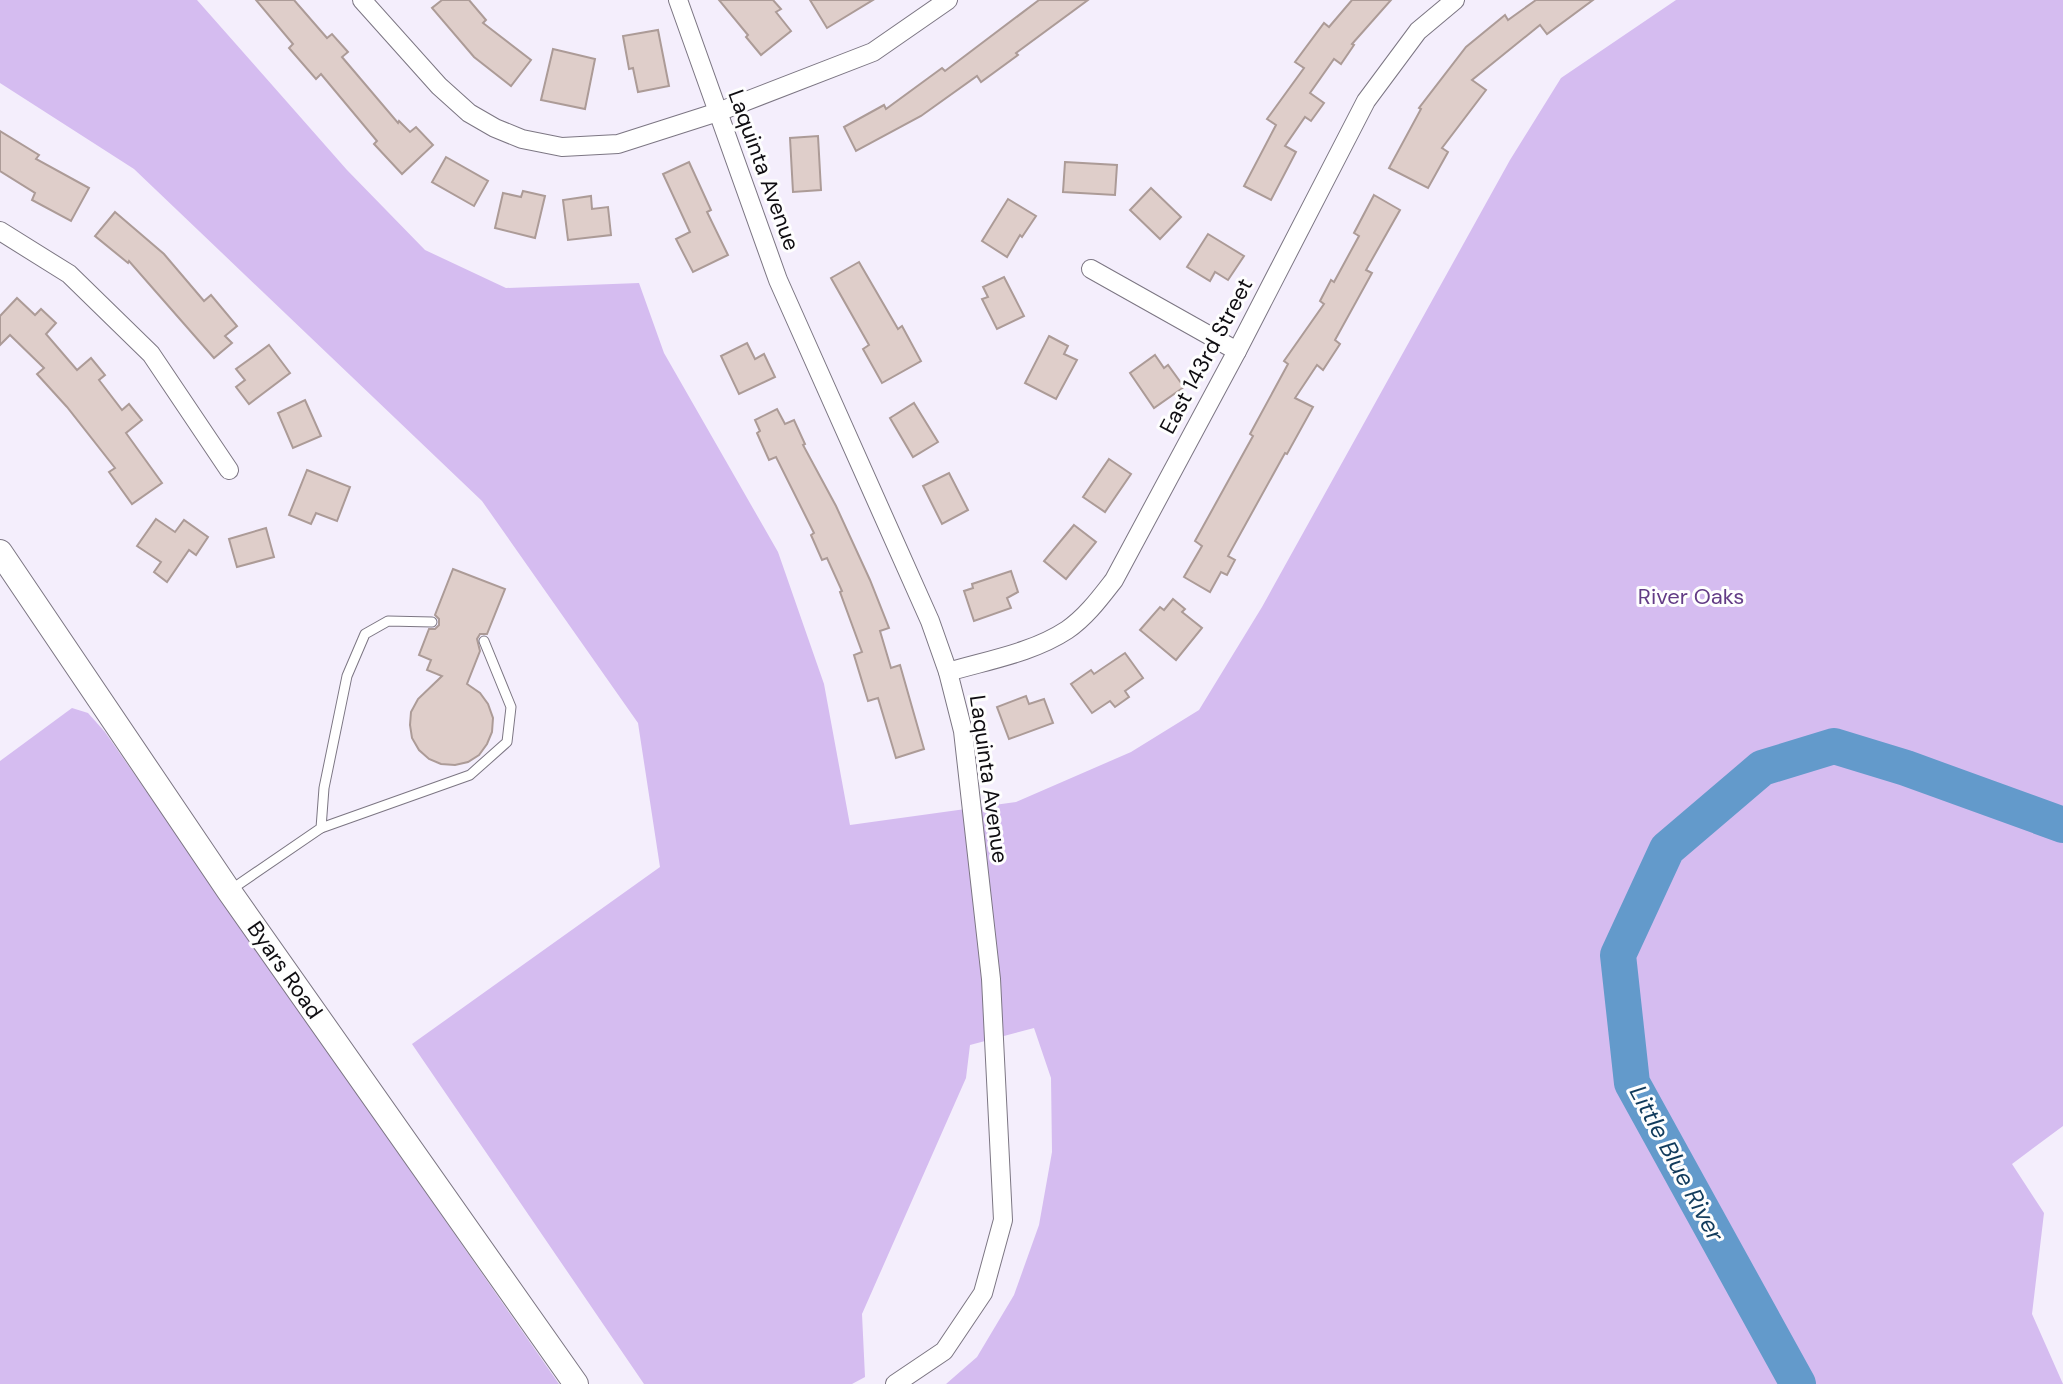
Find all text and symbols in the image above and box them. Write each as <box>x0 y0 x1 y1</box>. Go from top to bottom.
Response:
street label: Laquinta Avenue <box>721 86 807 254</box>
street label: East 143rd Street <box>1153 273 1259 439</box>
park label: River Oaks <box>1638 582 1744 611</box>
street label: Laquinta Avenue <box>963 693 1015 865</box>
street label: Byars Road <box>241 915 329 1025</box>
water label: Little Blue River <box>1623 1080 1732 1247</box>

